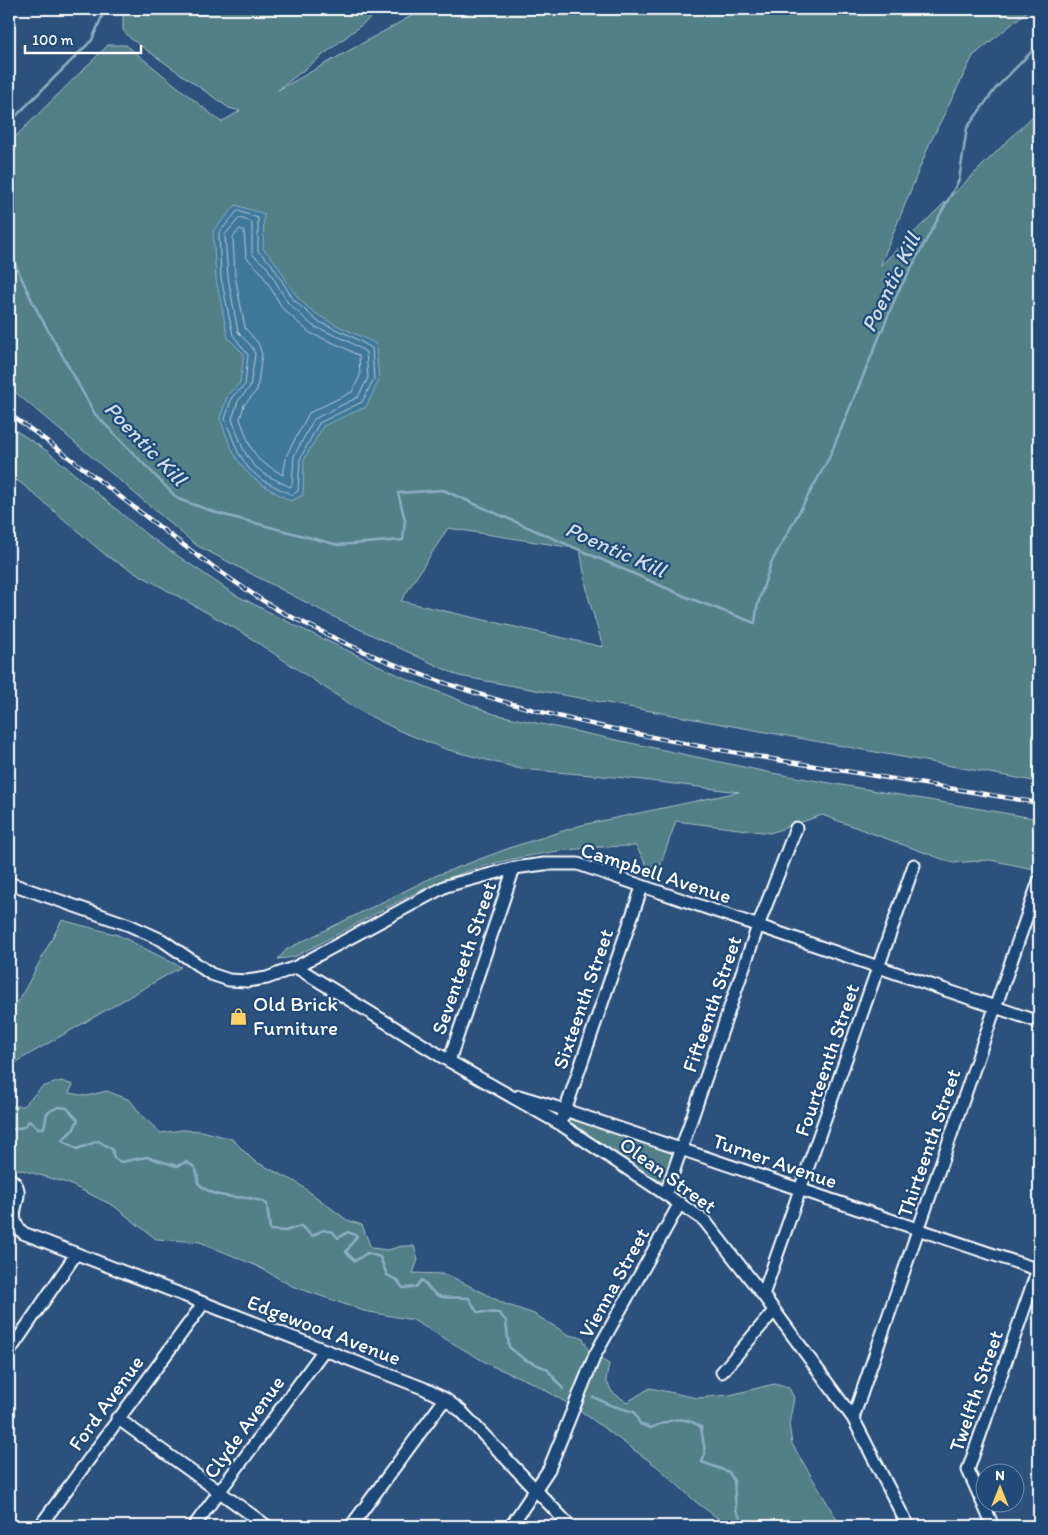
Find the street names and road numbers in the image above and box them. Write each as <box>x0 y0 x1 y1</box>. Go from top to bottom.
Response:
street label: Campbell Avenue <box>578 836 735 909</box>
street label: Seventeeth Street <box>426 878 501 1038</box>
street label: Sixteenth Street <box>547 925 618 1072</box>
street label: Fifteenth Street <box>676 932 747 1075</box>
street label: Fourteenth Street <box>789 980 864 1139</box>
street label: Thirteenth Street <box>891 1065 966 1220</box>
street label: Turner Avenue <box>710 1128 841 1194</box>
street label: Olean Street <box>615 1131 722 1218</box>
street label: Vienna Street <box>573 1223 654 1342</box>
street label: Edgewood Avenue <box>244 1289 405 1370</box>
street label: Twelfth Street <box>943 1327 1008 1455</box>
street label: Ford Avenue <box>63 1350 149 1455</box>
street label: Clyde Avenue <box>198 1370 289 1483</box>

